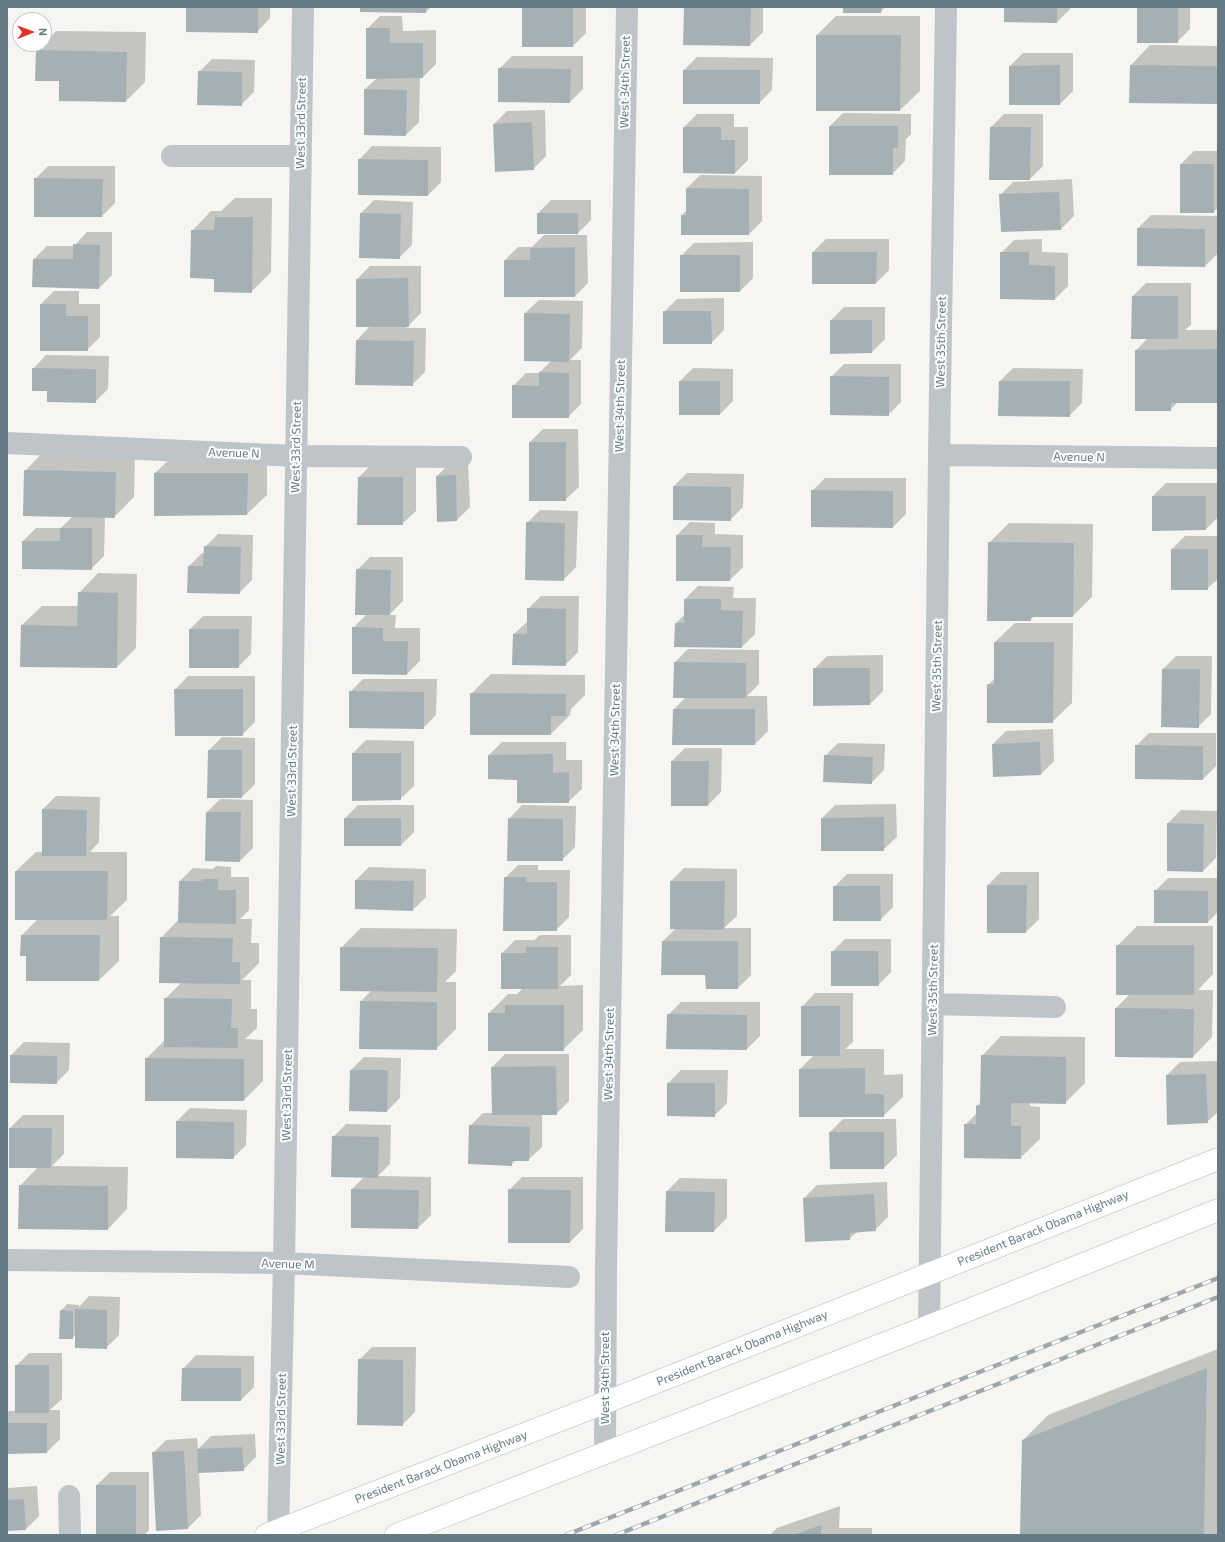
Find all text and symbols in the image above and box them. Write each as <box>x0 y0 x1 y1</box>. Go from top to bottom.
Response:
north arrow <box>12 12 52 52</box>
text: N <box>37 28 50 36</box>
street label: West 34th Street <box>617 36 633 128</box>
street label: West 33rd Street <box>293 77 309 169</box>
street label: West 35th Street <box>933 296 949 388</box>
street label: West 34th Street <box>612 360 628 452</box>
street label: West 33rd Street <box>288 401 304 493</box>
street label: Avenue N <box>208 445 260 461</box>
street label: Avenue N <box>1053 449 1105 465</box>
street label: West 35th Street <box>929 620 945 712</box>
street label: West 34th Street <box>607 684 623 776</box>
street label: West 33rd Street <box>284 725 300 817</box>
street label: West 35th Street <box>925 944 941 1036</box>
street label: West 34th Street <box>601 1008 617 1100</box>
street label: West 33rd Street <box>279 1049 295 1141</box>
street label: President Barack Obama Highway <box>955 1187 1131 1269</box>
street label: Avenue M <box>261 1256 315 1272</box>
street label: President Barack Obama Highway <box>654 1307 830 1389</box>
street label: West 34th Street <box>598 1332 612 1424</box>
street label: West 33rd Street <box>273 1373 289 1465</box>
street label: President Barack Obama Highway <box>353 1427 529 1507</box>

